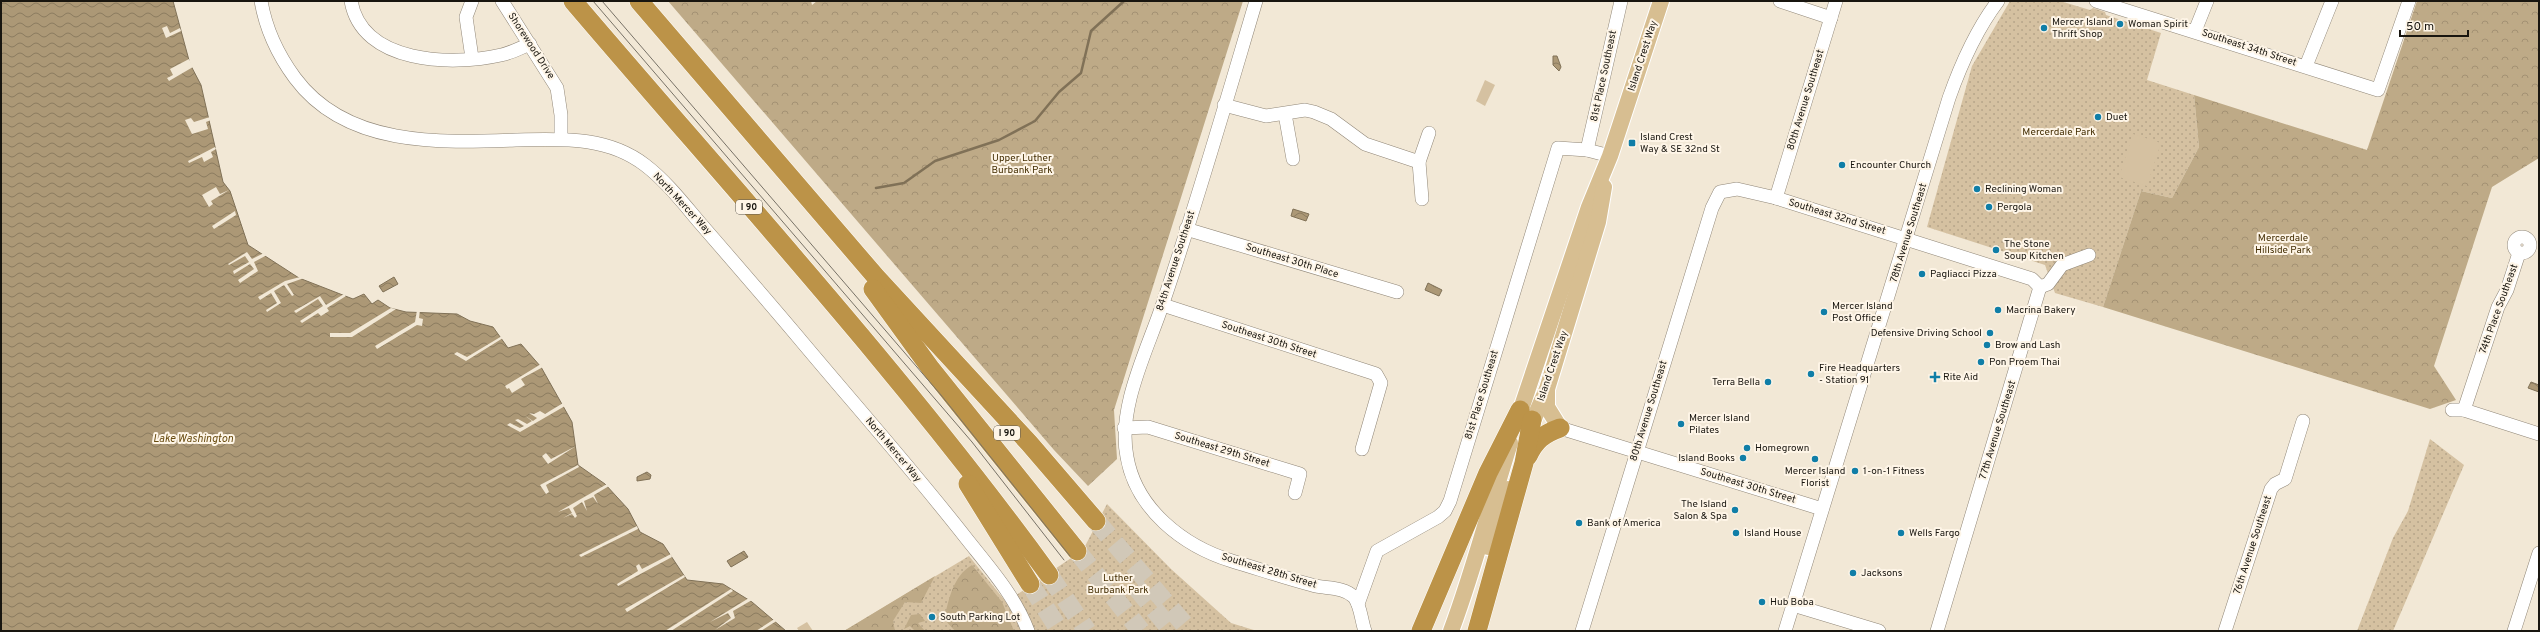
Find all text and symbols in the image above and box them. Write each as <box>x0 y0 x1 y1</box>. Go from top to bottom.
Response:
street label: Shorewood Drive <box>505 10 557 82</box>
scale bar <box>2400 12 2468 38</box>
place label: Mercer Island Thrift Shop <box>2052 16 2113 41</box>
place label: Woman Spirit <box>2128 18 2188 31</box>
street label: Island Crest Way <box>1625 19 1661 93</box>
marker: Woman Spirit <box>2115 19 2125 29</box>
text: 50 m <box>2406 19 2434 35</box>
marker: Mercer Island Thrift Shop <box>2039 23 2049 33</box>
street label: Southeast 34th Street <box>2200 27 2298 70</box>
street label: 81st Place Southeast <box>1588 29 1620 123</box>
street label: 80th Avenue Southeast <box>1784 48 1828 152</box>
place label: Duet <box>2106 111 2128 124</box>
marker: Duet <box>2093 112 2103 122</box>
park label: Mercerdale Park <box>2022 126 2096 139</box>
place label: Island Crest Way & SE 32nd St <box>1640 131 1720 156</box>
marker: Island Crest Way & SE 32nd St <box>1627 138 1637 148</box>
park label: Upper Luther Burbank Park <box>991 152 1053 177</box>
place label: Encounter Church <box>1850 159 1931 172</box>
marker: Encounter Church <box>1837 160 1847 170</box>
street label: North Mercer Way <box>650 170 714 238</box>
street label: 78th Avenue Southeast <box>1888 182 1930 284</box>
place label: Reclining Woman <box>1985 183 2062 196</box>
marker: Reclining Woman <box>1972 184 1982 194</box>
street label: Southeast 32nd Street <box>1787 196 1887 238</box>
road number: I 90 <box>736 200 762 214</box>
place label: Pergola <box>1997 201 2032 214</box>
marker: Pergola <box>1984 202 1994 212</box>
street label: 84th Avenue Southeast <box>1154 209 1198 313</box>
park label: Mercerdale Hillside Park <box>2255 232 2311 257</box>
place label: The Stone Soup Kitchen <box>2004 238 2064 263</box>
street label: Southeast 30th Place <box>1244 241 1340 281</box>
marker: The Stone Soup Kitchen <box>1991 245 2001 255</box>
street label: 74th Place Southeast <box>2477 262 2521 356</box>
place label: Pagliacci Pizza <box>1930 268 1997 281</box>
marker: Pagliacci Pizza <box>1917 269 1927 279</box>
place label: Mercer Island Post Office <box>1832 300 1893 325</box>
place label: Macrina Bakery <box>2006 304 2076 317</box>
marker: Macrina Bakery <box>1993 305 2003 315</box>
marker: Mercer Island Post Office <box>1819 307 1829 317</box>
street label: Southeast 30th Street <box>1220 319 1318 362</box>
place label: Defensive Driving School <box>1871 327 1982 340</box>
marker: Defensive Driving School <box>1985 328 1995 338</box>
street label: Island Crest Way <box>1535 329 1571 403</box>
place label: Brow and Lash <box>1995 339 2061 352</box>
marker: Brow and Lash <box>1982 340 1992 350</box>
street label: 81st Place Southeast <box>1462 349 1502 441</box>
place label: Pon Proem Thai <box>1989 356 2060 369</box>
marker: Pon Proem Thai <box>1976 357 1986 367</box>
street label: 80th Avenue Southeast <box>1627 359 1671 463</box>
place label: Fire Headquarters - Station 91 <box>1819 362 1901 387</box>
marker: Fire Headquarters - Station 91 <box>1806 369 1816 379</box>
place label: Rite Aid <box>1943 371 1978 384</box>
marker: Rite Aid <box>1930 372 1940 382</box>
place label: Terra Bella <box>1712 376 1760 389</box>
marker: Terra Bella <box>1763 377 1773 387</box>
street label: 77th Avenue Southeast <box>1977 379 2019 481</box>
place label: Mercer Island Pilates <box>1689 412 1750 437</box>
street label: North Mercer Way <box>862 415 924 485</box>
marker: Mercer Island Pilates <box>1676 419 1686 429</box>
road number: I 90 <box>994 426 1020 440</box>
street label: Southeast 29th Street <box>1173 429 1271 471</box>
water label: Lake Washington <box>153 432 233 446</box>
place label: Homegrown <box>1755 442 1809 455</box>
marker: Homegrown <box>1742 443 1752 453</box>
place label: Island Books <box>1678 452 1735 465</box>
marker: Island Books <box>1738 453 1748 463</box>
marker: Mercer Island Florist <box>1810 454 1820 464</box>
street label: Southeast 30th Street <box>1699 465 1798 507</box>
place label: Mercer Island Florist <box>1785 465 1845 490</box>
place label: 1-on-1 Fitness <box>1863 465 1925 478</box>
marker: 1-on-1 Fitness <box>1850 466 1860 476</box>
street label: 76th Avenue Southeast <box>2231 494 2275 596</box>
place label: The Island Salon & Spa <box>1673 498 1727 523</box>
marker: The Island Salon & Spa <box>1730 505 1740 515</box>
place label: Bank of America <box>1587 517 1661 530</box>
marker: Bank of America <box>1574 518 1584 528</box>
place label: Island House <box>1744 527 1801 540</box>
place label: Wells Fargo <box>1909 527 1960 540</box>
marker: Island House <box>1731 528 1741 538</box>
marker: Wells Fargo <box>1896 528 1906 538</box>
street label: Southeast 28th Street <box>1220 550 1318 592</box>
place label: Jacksons <box>1861 567 1903 580</box>
marker: Jacksons <box>1848 568 1858 578</box>
park label: Luther Burbank Park <box>1087 572 1149 597</box>
place label: Hub Boba <box>1770 596 1814 609</box>
marker: Hub Boba <box>1757 597 1767 607</box>
place label: South Parking Lot <box>940 611 1021 624</box>
marker: South Parking Lot <box>927 612 937 622</box>

